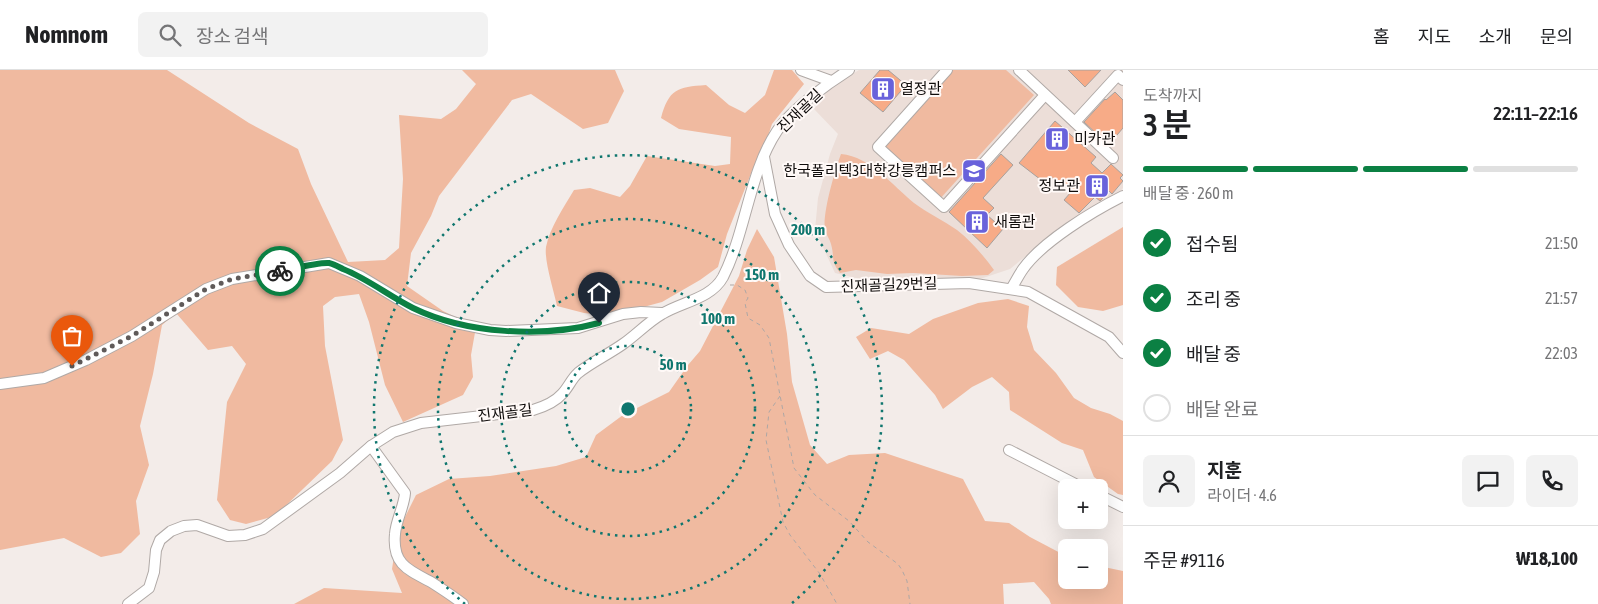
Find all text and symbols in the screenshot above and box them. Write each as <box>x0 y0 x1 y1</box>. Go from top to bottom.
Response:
search box <box>138 12 488 57</box>
text: Nomnom <box>25 21 108 48</box>
icon: search <box>156 21 184 49</box>
text: 장소 검색 <box>196 25 268 47</box>
text: 홈 <box>1373 26 1390 47</box>
text: 지도 <box>1418 26 1451 47</box>
text: 소개 <box>1479 26 1512 47</box>
text: 문의 <box>1540 26 1573 47</box>
building icon: 열정관 <box>870 76 896 102</box>
place label: 열정관 <box>900 80 942 97</box>
street label: 진재골길 <box>774 85 825 136</box>
text: 도착까지 <box>1143 86 1202 104</box>
text: 22:11–22:16 <box>1493 102 1578 124</box>
text: 3 분 <box>1143 106 1192 143</box>
building icon: 미카관 <box>1044 126 1070 152</box>
place label: 미카관 <box>1074 130 1116 147</box>
school or university icon: 한국폴리텍3대학강릉캠퍼스 <box>961 158 987 184</box>
place label: 한국폴리텍3대학강릉캠퍼스 <box>783 162 956 179</box>
building icon: 정보관 <box>1084 173 1110 199</box>
place label: 정보관 <box>1039 177 1080 194</box>
text: 배달 중 · 260 m <box>1143 184 1233 202</box>
building icon: 새롬관 <box>964 209 990 235</box>
place label: 새롬관 <box>994 213 1036 230</box>
text: 200 m <box>791 221 825 238</box>
icon: check <box>1143 229 1171 257</box>
text: 접수됨 <box>1186 233 1238 255</box>
text: 21:50 <box>1545 234 1578 252</box>
courier <box>255 246 305 296</box>
icon: bike <box>266 257 294 285</box>
text: 150 m <box>745 266 779 283</box>
pin <box>578 272 620 323</box>
street label: 진재골길29번길 <box>840 274 938 295</box>
icon: home <box>585 279 613 307</box>
icon: check <box>1143 284 1171 312</box>
text: 조리 중 <box>1186 288 1241 310</box>
text: 21:57 <box>1545 289 1578 307</box>
text: 100 m <box>701 310 735 327</box>
pin <box>51 315 93 366</box>
icon: bag <box>58 322 86 350</box>
icon: check <box>1143 339 1171 367</box>
text: 배달 중 <box>1186 343 1241 365</box>
text: 22:03 <box>1545 344 1578 362</box>
text: 50 m <box>660 356 687 373</box>
text: 배달 완료 <box>1186 398 1259 420</box>
centre of rings <box>619 400 637 418</box>
street label: 진재골길 <box>477 401 533 424</box>
button: person <box>1143 455 1195 507</box>
button: chat <box>1462 455 1514 507</box>
button: phone <box>1526 455 1578 507</box>
text: 지훈 <box>1207 459 1242 481</box>
map controls <box>1058 479 1108 589</box>
button: + <box>1058 479 1108 529</box>
text: 라이더 · 4.6 <box>1207 486 1277 504</box>
button: − <box>1058 539 1108 589</box>
text: ₩18,100 <box>1516 547 1578 569</box>
text: 주문 #9116 <box>1143 549 1225 571</box>

